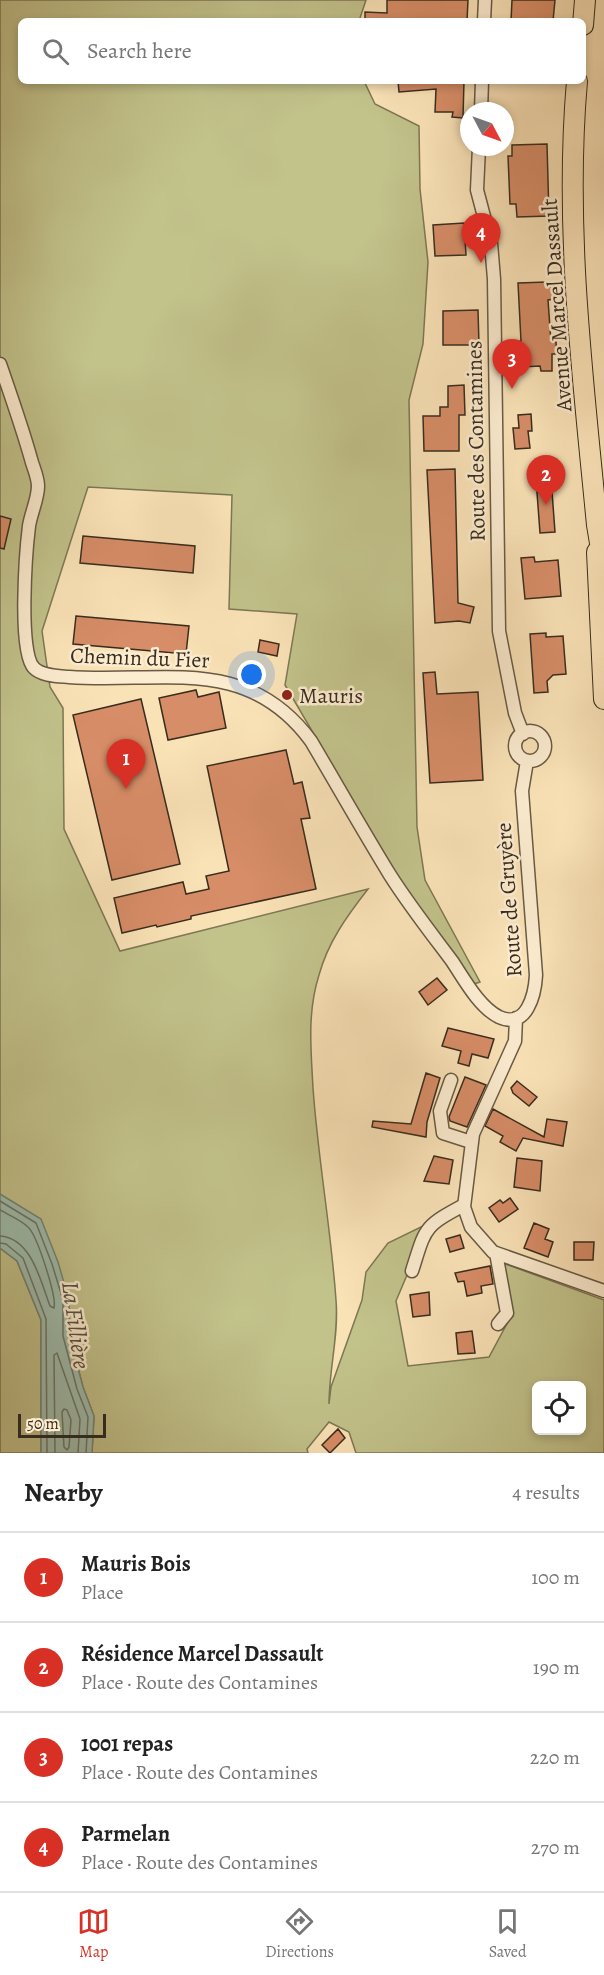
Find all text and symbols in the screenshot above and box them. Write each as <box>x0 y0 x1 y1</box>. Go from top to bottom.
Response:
search box <box>18 18 586 84</box>
icon: search <box>39 35 72 68</box>
text: Search here <box>87 36 192 66</box>
north arrow <box>460 102 514 156</box>
street label: Avenue Marcel Dassault <box>535 197 579 413</box>
pin: 4 <box>462 214 500 263</box>
street label: Route des Contamines <box>459 340 493 542</box>
pin: 3 <box>492 340 532 389</box>
pin: 2 <box>526 456 566 505</box>
street label: Chemin du Fier <box>70 641 210 675</box>
your location <box>237 660 266 689</box>
place label: Mauris <box>299 681 363 711</box>
marker: Mauris <box>280 688 294 702</box>
pin: 1 <box>106 740 146 789</box>
street label: Route de Gruyère <box>489 822 529 978</box>
water label: La Fillière <box>54 1279 98 1371</box>
map controls <box>532 1381 586 1435</box>
button: locate <box>532 1381 586 1435</box>
scale bar <box>18 1411 106 1438</box>
text: 50 m <box>27 1413 59 1435</box>
text: Nearby <box>24 1475 103 1510</box>
text: 4 results <box>512 1479 580 1506</box>
text: Mauris Bois <box>81 1549 191 1579</box>
text: 1 <box>40 1564 47 1591</box>
text: 100 m <box>531 1564 580 1591</box>
text: Place <box>81 1579 123 1606</box>
text: Résidence Marcel Dassault <box>81 1639 324 1669</box>
text: 2 <box>39 1654 48 1681</box>
text: 190 m <box>533 1654 580 1681</box>
text: Place · Route des Contamines <box>81 1669 318 1696</box>
text: 1001 repas <box>81 1729 173 1759</box>
text: 3 <box>39 1744 48 1771</box>
text: 220 m <box>530 1744 580 1771</box>
text: Place · Route des Contamines <box>81 1759 318 1786</box>
text: Parmelan <box>81 1819 170 1849</box>
text: 4 <box>39 1834 48 1861</box>
text: 270 m <box>531 1834 580 1861</box>
text: Place · Route des Contamines <box>81 1849 318 1876</box>
tab: Map <box>77 1905 110 1963</box>
tab: Directions <box>265 1905 334 1963</box>
tab: Saved <box>489 1905 527 1963</box>

